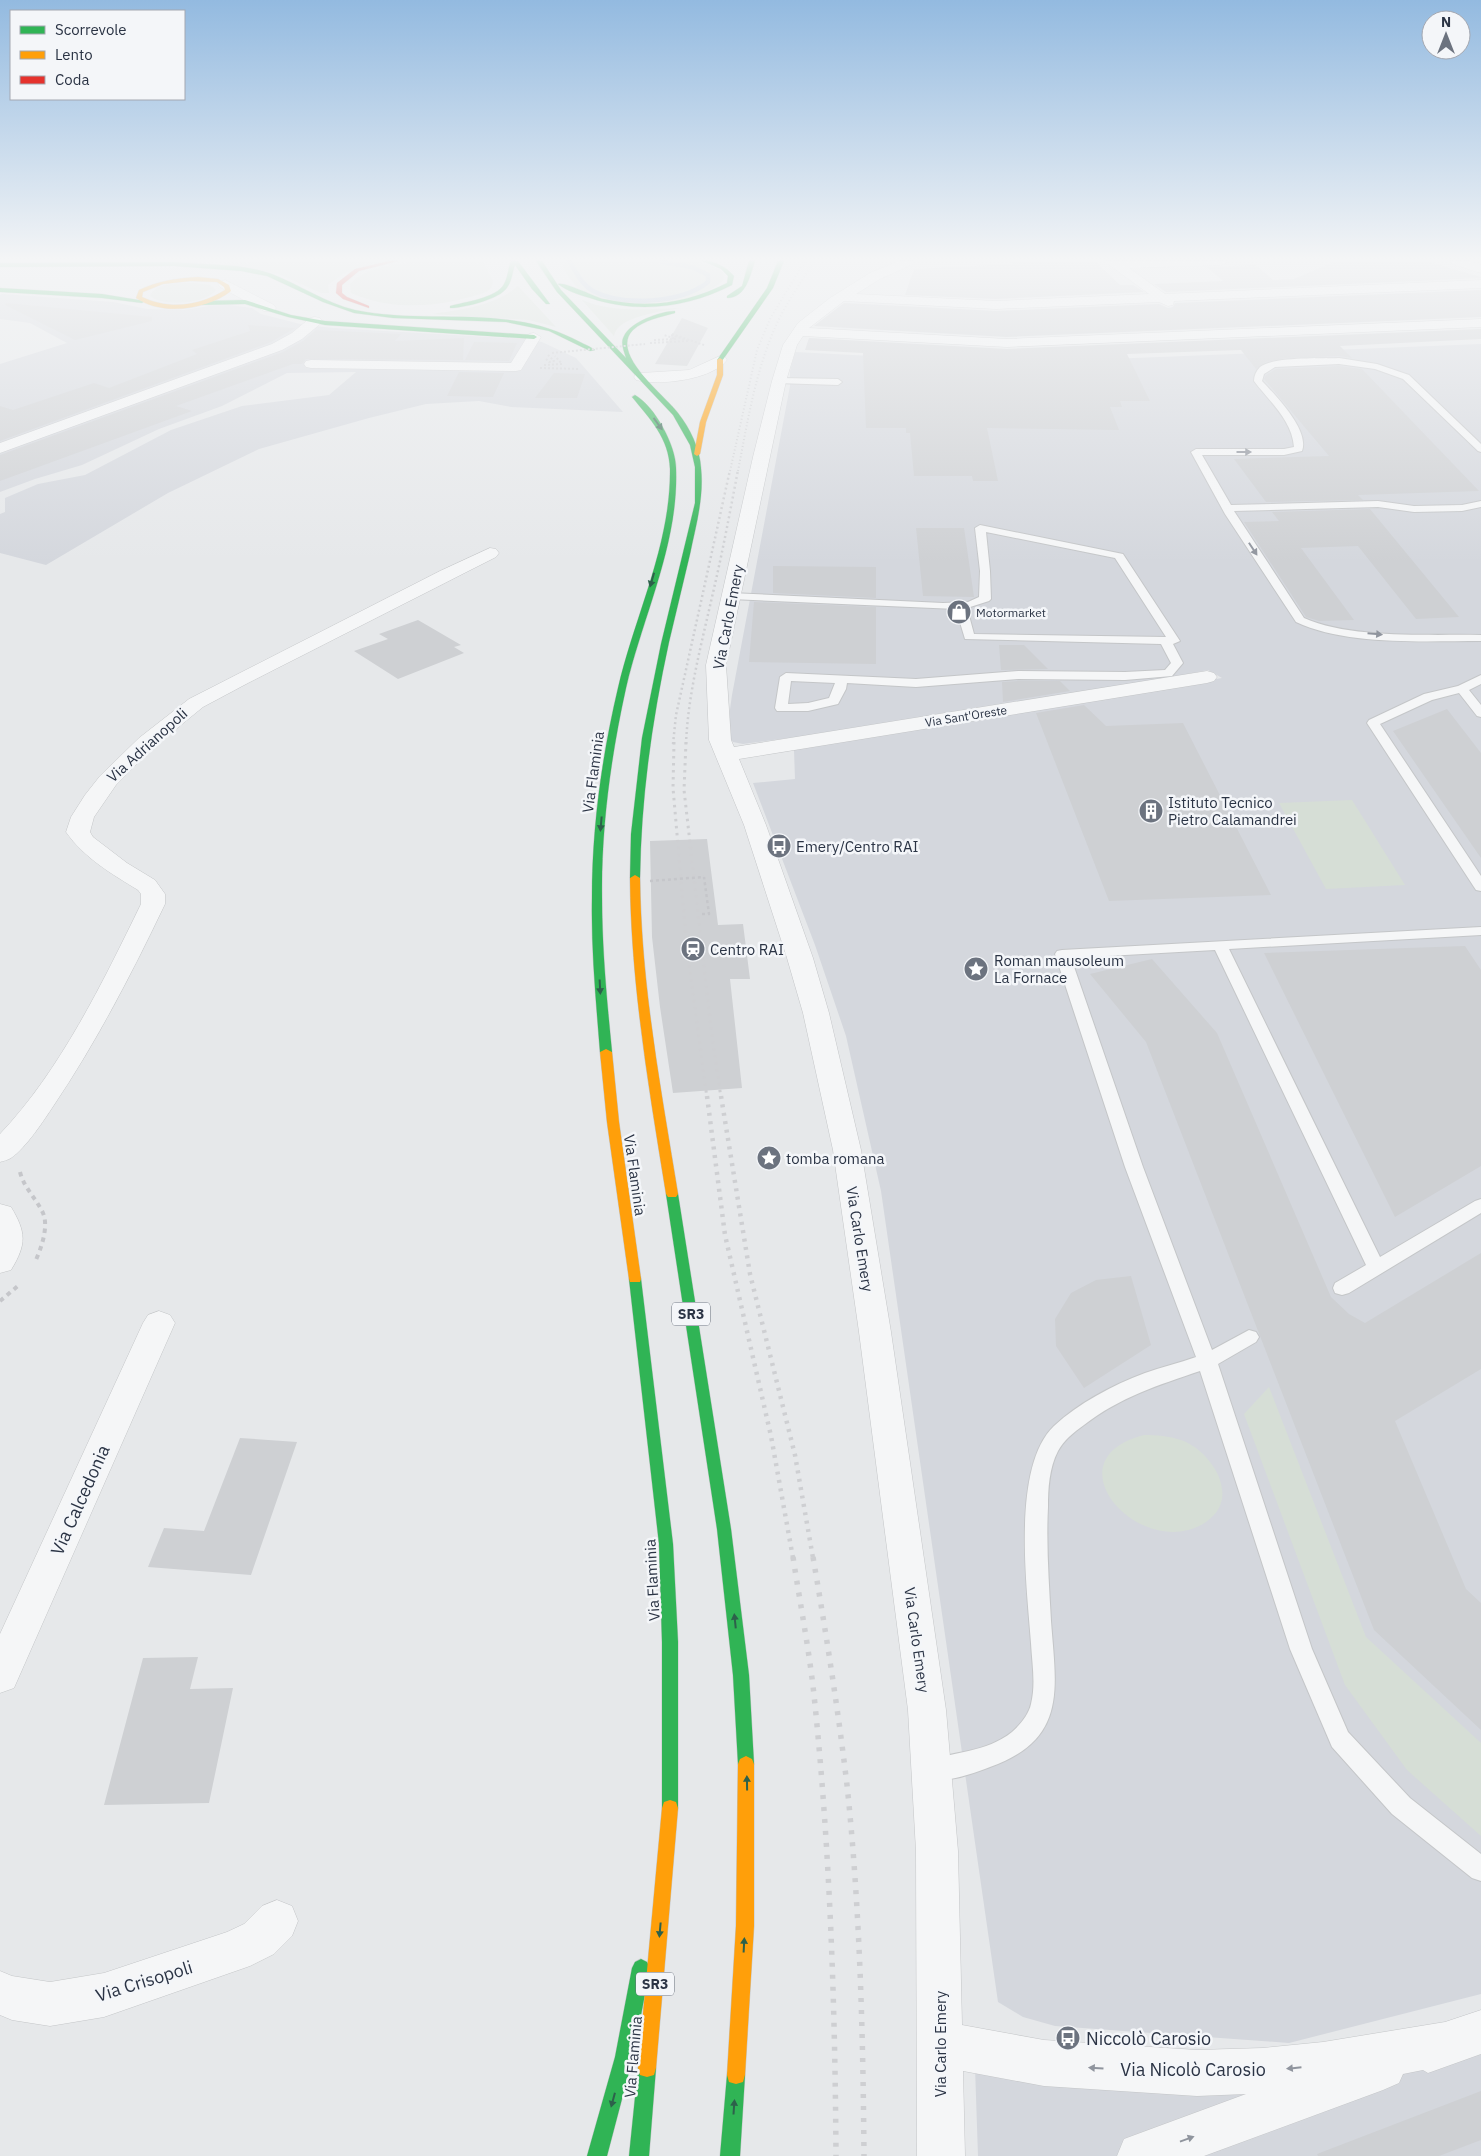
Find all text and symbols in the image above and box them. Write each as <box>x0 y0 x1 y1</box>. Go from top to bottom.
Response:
legend <box>10 10 185 100</box>
north arrow <box>1421 10 1471 60</box>
text: N <box>1441 13 1451 31</box>
text: Scorrevole <box>55 20 127 39</box>
text: Lento <box>55 45 93 64</box>
text: Coda <box>55 70 89 89</box>
one-way arrow <box>653 417 664 430</box>
one-way arrow <box>1237 448 1253 456</box>
one-way arrow <box>1248 543 1257 556</box>
street label: Via Carlo Emery <box>709 562 748 671</box>
one-way arrow <box>648 573 656 588</box>
shop icon: Motormarket <box>946 599 972 625</box>
place label: Motormarket <box>976 605 1046 620</box>
one-way arrow <box>1367 630 1383 638</box>
street label: Via Sant'Oreste <box>924 702 1008 730</box>
street label: Via Adrianopoli <box>103 704 191 786</box>
street label: Via Flaminia <box>578 730 608 814</box>
place label: Istituto Tecnico Pietro Calamandrei <box>1168 793 1297 829</box>
building icon: Istituto Tecnico Pietro Calamandrei <box>1138 798 1164 824</box>
one-way arrow <box>597 817 605 833</box>
bus stop icon: Emery/Centro RAI <box>766 833 792 859</box>
place label: Emery/Centro RAI <box>796 837 919 856</box>
station icon: Centro RAI <box>680 936 706 962</box>
place label: Centro RAI <box>710 940 784 959</box>
place label: Roman mausoleum La Fornace <box>994 951 1124 987</box>
place icon: Roman mausoleum La Fornace <box>963 956 989 982</box>
one-way arrow <box>597 979 605 995</box>
street label: Via Flaminia <box>620 1133 650 1217</box>
place icon: tomba romana <box>756 1145 782 1171</box>
place label: tomba romana <box>786 1149 884 1168</box>
street label: Via Carlo Emery <box>842 1185 878 1294</box>
road number: SR3 <box>672 1302 710 1326</box>
street label: Via Calcedonia <box>45 1441 115 1559</box>
street label: Via Flaminia <box>640 1539 664 1621</box>
street label: Via Carlo Emery <box>900 1586 934 1695</box>
one-way arrow <box>731 1613 739 1629</box>
one-way arrow <box>743 1775 751 1791</box>
one-way arrow <box>655 1923 663 1939</box>
one-way arrow <box>740 1937 748 1953</box>
street label: Via Crisopoli <box>93 1955 195 2007</box>
road number: SR3 <box>636 1972 674 1996</box>
street label: Via Carlo Emery <box>931 1990 950 2097</box>
street label: Via Flaminia <box>620 2015 646 2099</box>
bus stop icon: Niccolò Carosio <box>1055 2025 1081 2051</box>
place label: Niccolò Carosio <box>1086 2027 1211 2050</box>
street label: Via Nicolò Carosio <box>1120 2058 1266 2081</box>
one-way arrow <box>1088 2063 1104 2071</box>
one-way arrow <box>1285 2064 1301 2072</box>
one-way arrow <box>608 2092 616 2107</box>
one-way arrow <box>730 2099 738 2115</box>
one-way arrow <box>1179 2135 1194 2142</box>

